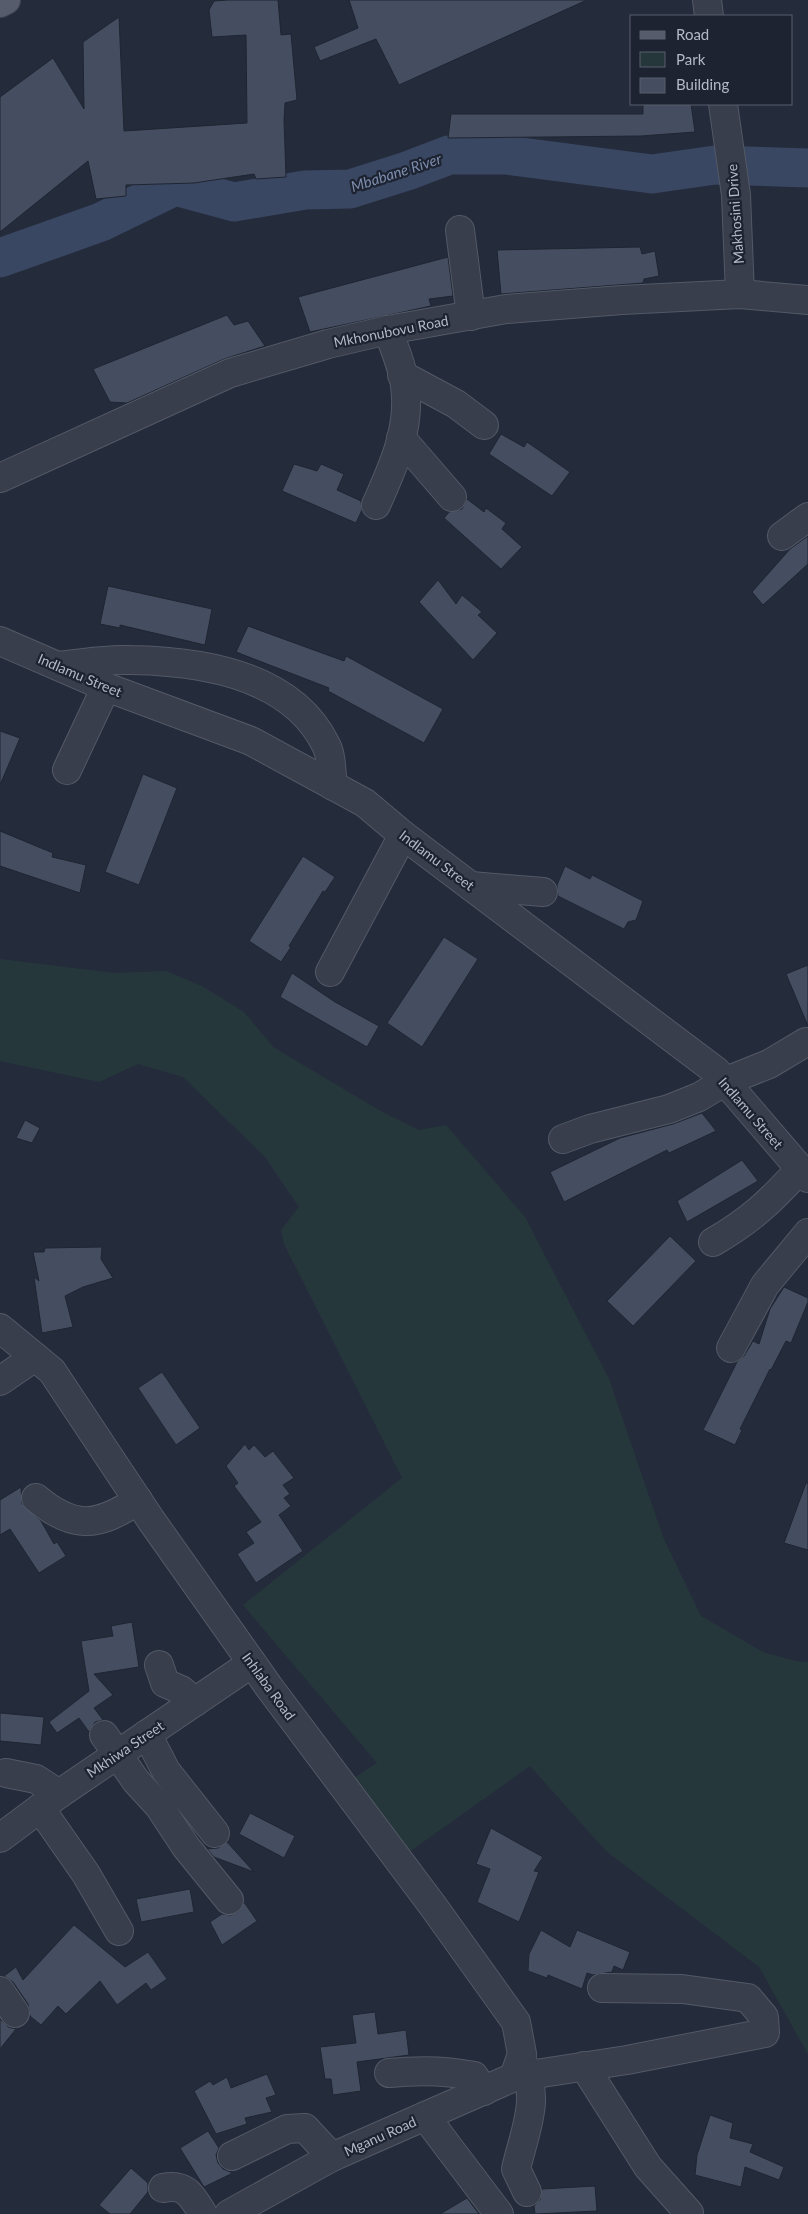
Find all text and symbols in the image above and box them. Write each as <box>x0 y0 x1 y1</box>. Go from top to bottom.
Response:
legend <box>630 15 793 105</box>
text: Road <box>676 25 709 43</box>
text: Park <box>676 50 706 68</box>
text: Building <box>676 75 729 93</box>
water label: Mbabane River <box>348 149 444 195</box>
street label: Makhosini Drive <box>723 163 747 265</box>
street label: Mkhonubovu Road <box>332 312 450 350</box>
street label: Indlamu Street <box>35 650 125 700</box>
street label: Indlamu Street <box>396 826 478 894</box>
street label: Indlamu Street <box>715 1074 787 1152</box>
street label: Inhlaba Road <box>239 1649 299 1723</box>
street label: Mkhiwa Street <box>83 1717 167 1781</box>
street label: Mganu Road <box>341 2113 419 2159</box>

